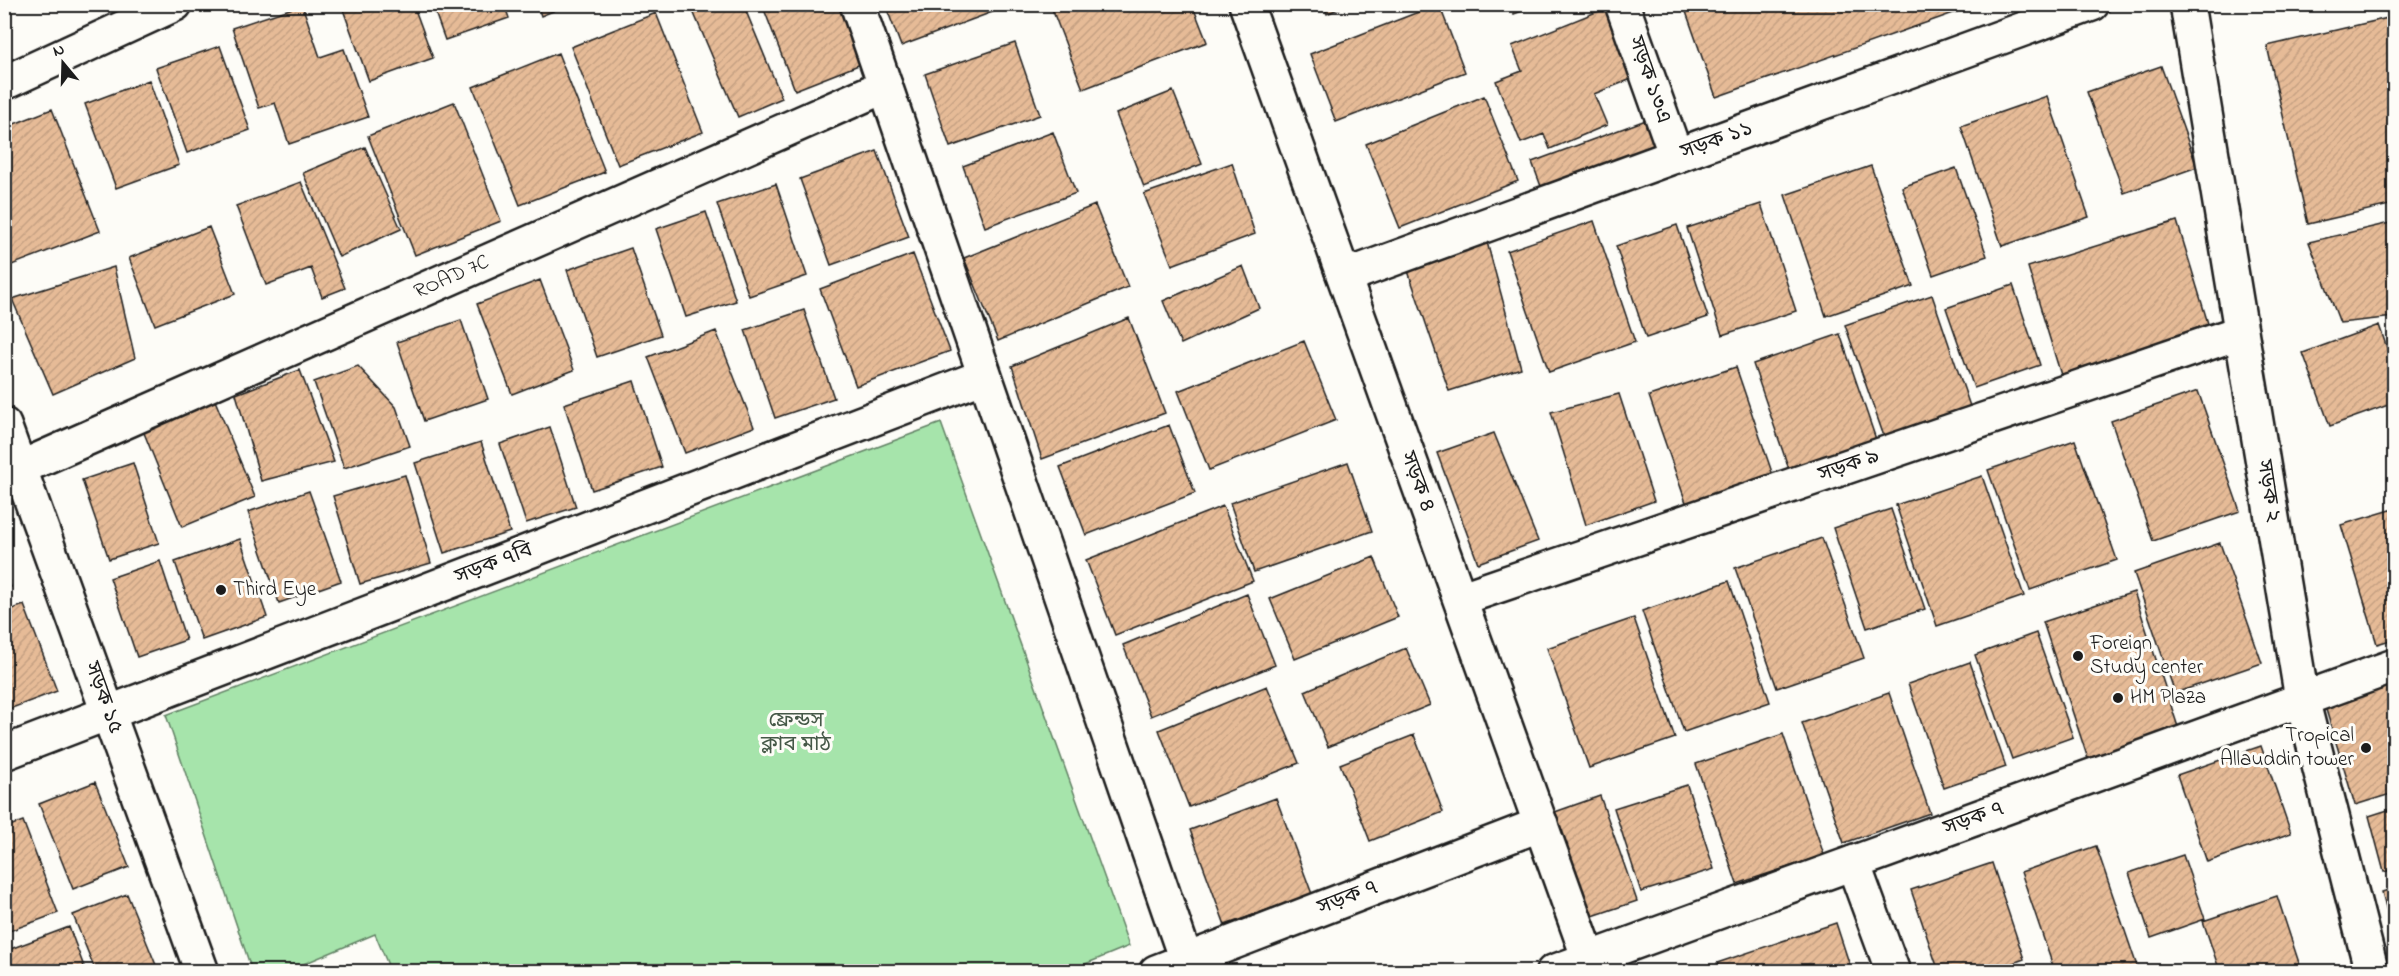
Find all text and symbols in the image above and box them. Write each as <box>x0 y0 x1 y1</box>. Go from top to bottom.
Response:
street label: সড়ক ১৩এ <box>1620 31 1678 128</box>
north arrow <box>33 33 93 93</box>
text: N <box>50 38 68 64</box>
street label: সড়ক ১১ <box>1676 114 1757 168</box>
street label: ROAD 7C <box>409 248 494 307</box>
street label: সড়ক ৯ <box>1814 442 1884 491</box>
street label: সড়ক ৪ <box>1392 446 1442 517</box>
street label: সড়ক ২ <box>2248 457 2288 525</box>
street label: সড়ক ৭বি <box>450 535 538 593</box>
place label: Third Eye <box>233 575 317 607</box>
marker: Third Eye <box>214 583 228 597</box>
place label: Foreign Study center <box>2089 629 2204 685</box>
marker: Foreign Study center <box>2071 649 2085 663</box>
street label: সড়ক ১৫ <box>76 657 130 738</box>
place label: HM Plaza <box>2130 683 2206 713</box>
marker: HM Plaza <box>2111 691 2125 705</box>
park label: ফ্রেন্ডস ক্লাব মাঠ <box>760 706 832 760</box>
place label: Tropical Allauddin tower <box>2220 721 2354 775</box>
marker: Tropical Allauddin tower <box>2359 741 2373 755</box>
street label: সড়ক ৭ <box>1938 794 2009 844</box>
street label: সড়ক ৭ <box>1312 873 1383 924</box>

